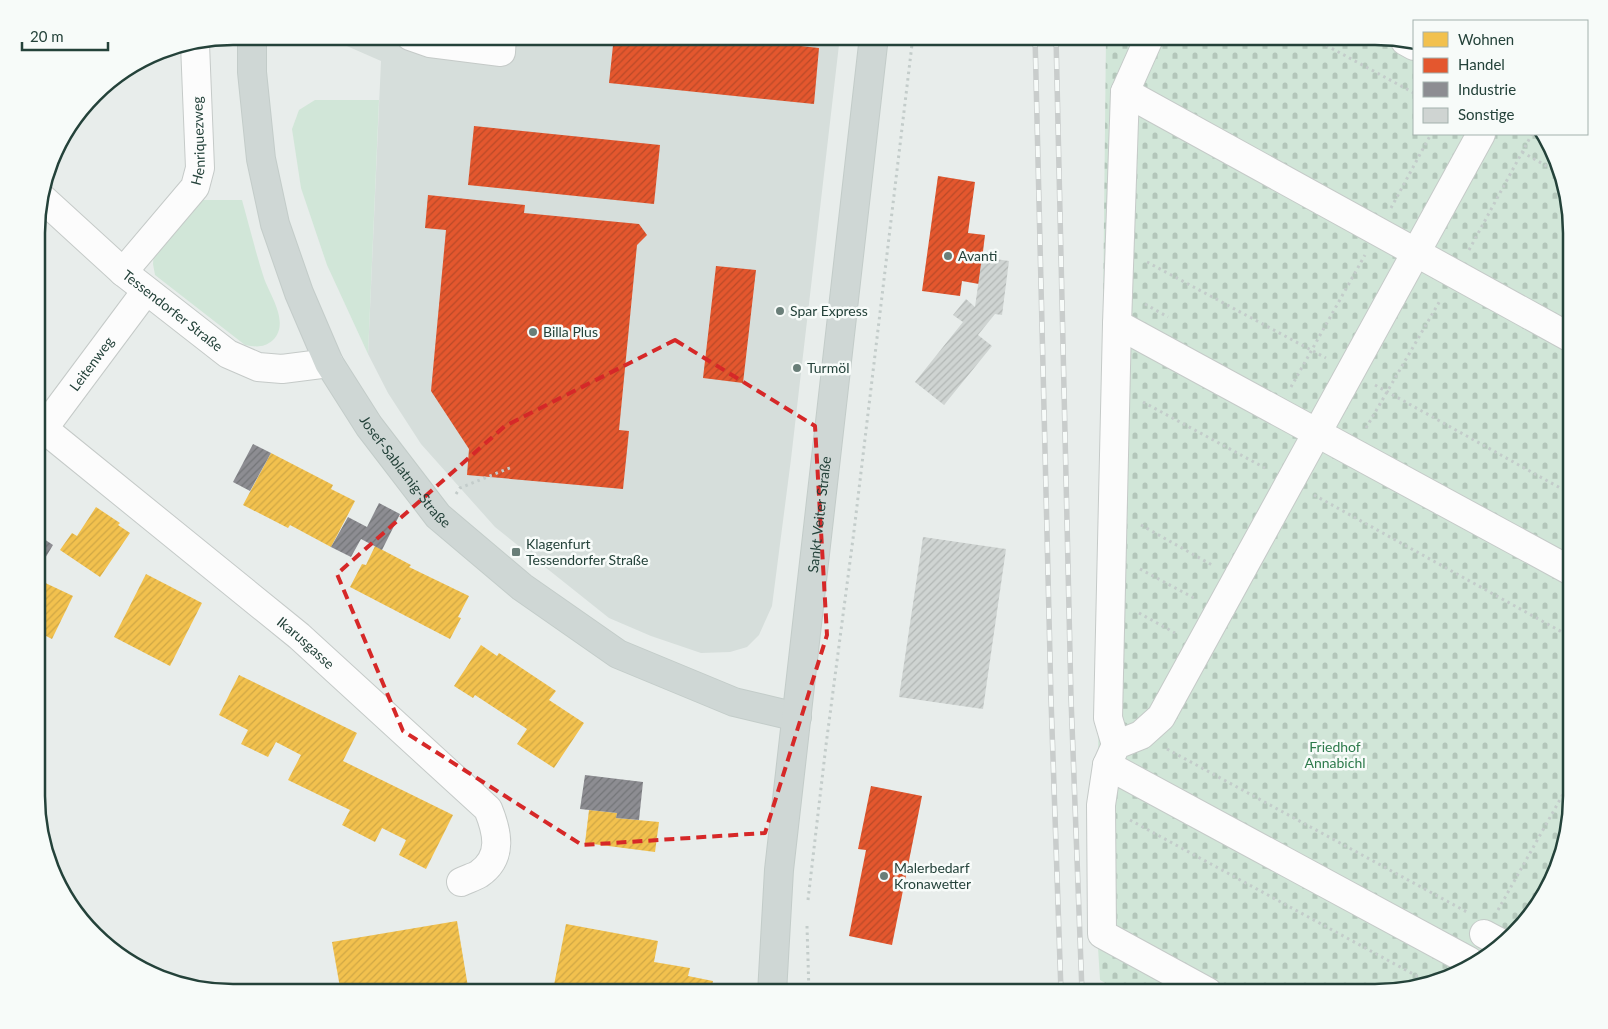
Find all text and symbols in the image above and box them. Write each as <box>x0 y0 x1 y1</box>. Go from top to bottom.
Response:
scale bar <box>22 20 109 52</box>
legend <box>1413 20 1588 135</box>
text: 20 m <box>30 27 64 45</box>
text: Wohnen <box>1458 30 1514 48</box>
text: Handel <box>1458 55 1505 73</box>
text: Industrie <box>1458 80 1516 98</box>
street label: Henriquezweg <box>187 96 208 187</box>
text: Sonstige <box>1458 105 1514 123</box>
place label: Avanti <box>958 247 997 264</box>
marker: Avanti <box>942 250 954 262</box>
street label: Tessendorfer Straße <box>119 266 226 355</box>
place label: Spar Express <box>790 302 868 319</box>
marker: Spar Express <box>774 305 786 317</box>
place label: Billa Plus <box>543 323 598 340</box>
marker: Billa Plus <box>527 326 539 338</box>
street label: Leitenweg <box>66 333 117 394</box>
place label: Turmöl <box>807 359 849 376</box>
marker: Turmöl <box>791 362 803 374</box>
street label: Josef-Sablatnig-Straße <box>356 412 454 531</box>
street label: Sankt Veiter Straße <box>804 455 834 574</box>
place label: Klagenfurt Tessendorfer Straße <box>526 535 648 568</box>
marker: Klagenfurt Tessendorfer Straße <box>510 546 522 558</box>
street label: Ikarusgasse <box>274 613 338 672</box>
park label: Friedhof Annabichl <box>1304 738 1366 771</box>
place label: Malerbedarf Kronawetter <box>894 859 971 892</box>
marker: Malerbedarf Kronawetter <box>878 870 890 882</box>

